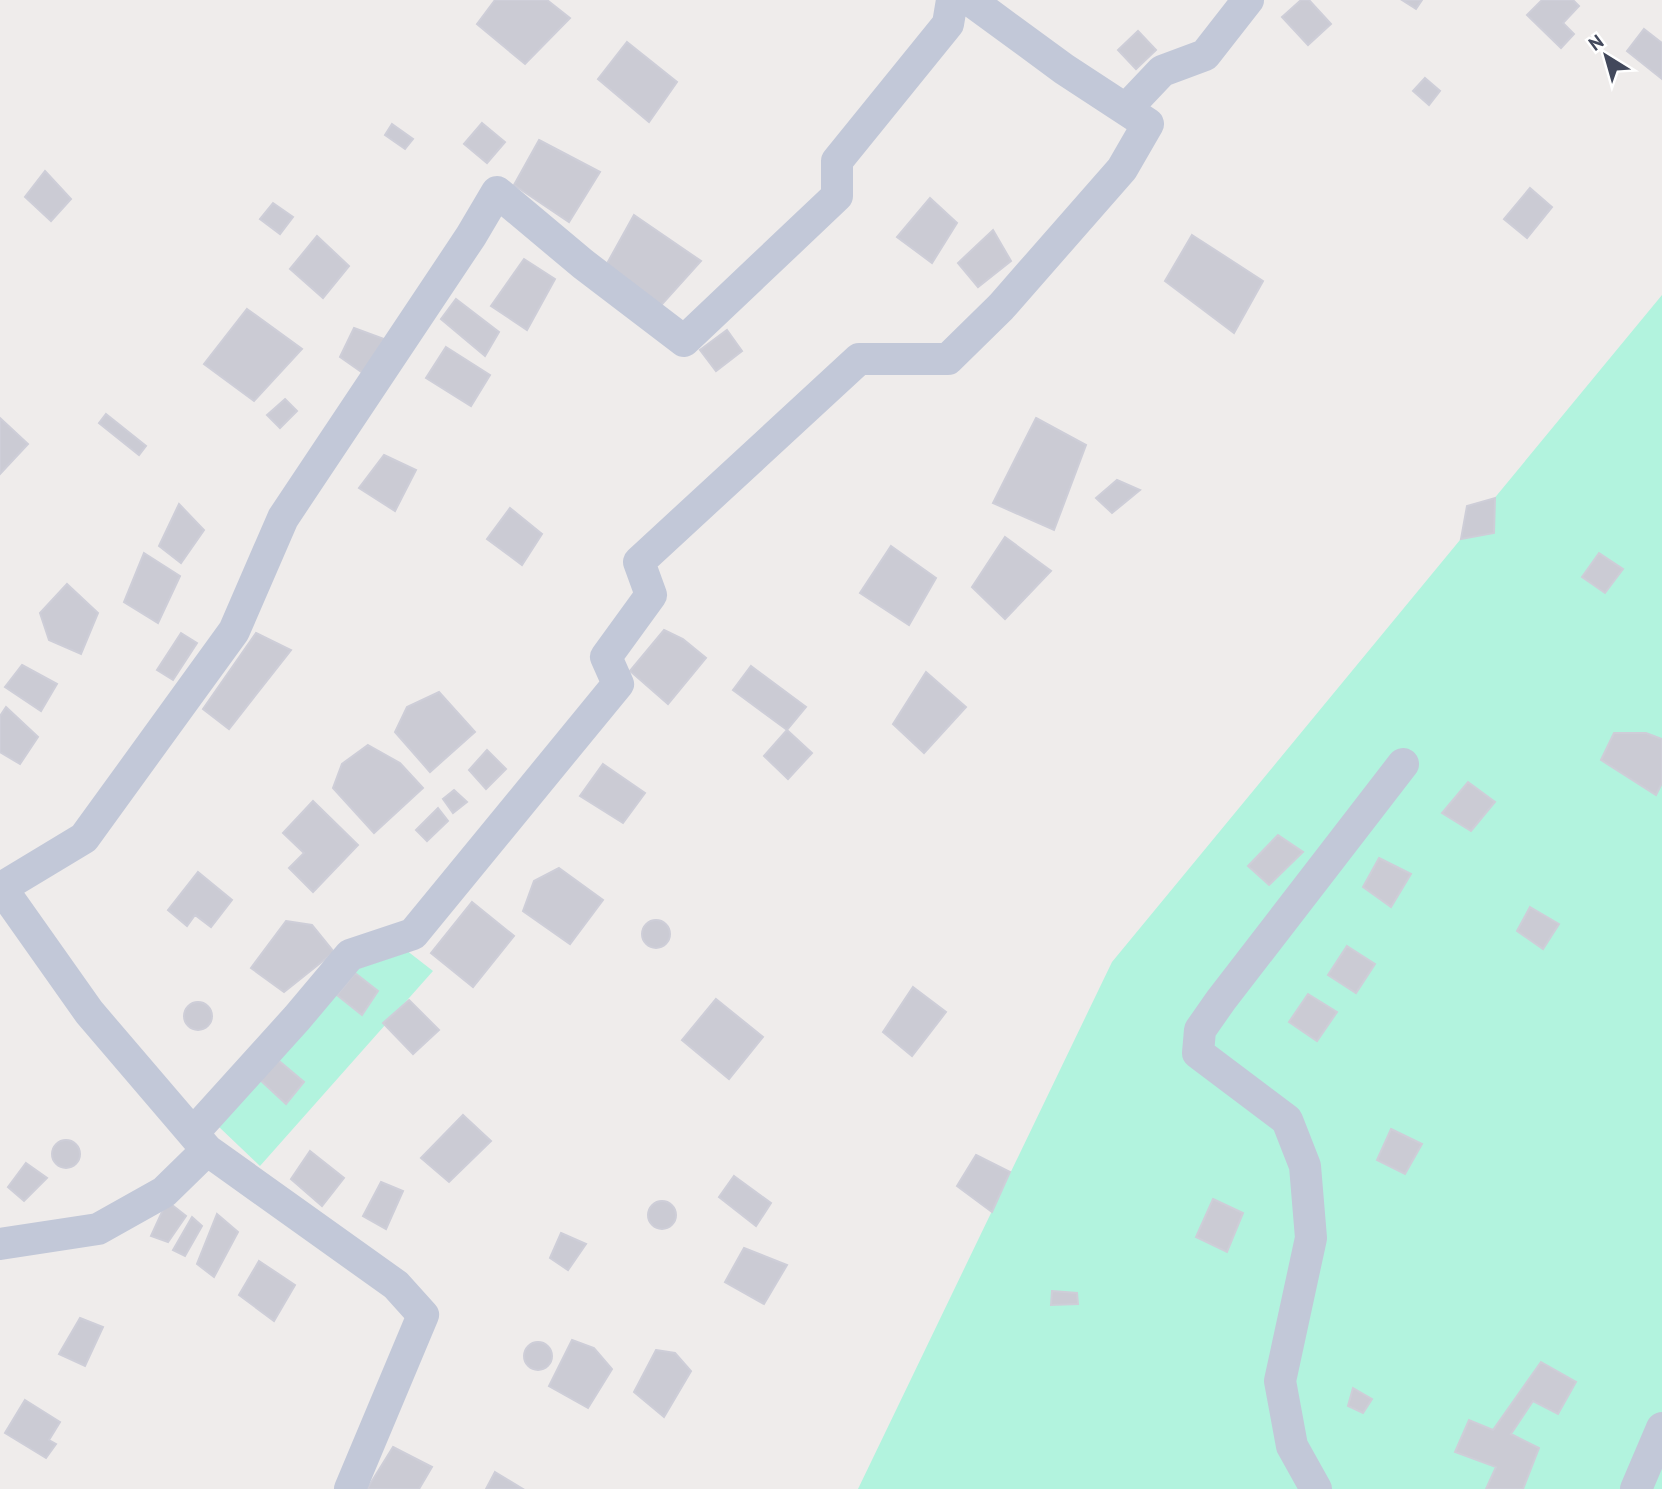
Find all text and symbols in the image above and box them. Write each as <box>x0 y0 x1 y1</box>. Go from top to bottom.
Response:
north arrow <box>1571 21 1641 91</box>
text: N <box>1584 29 1608 56</box>

